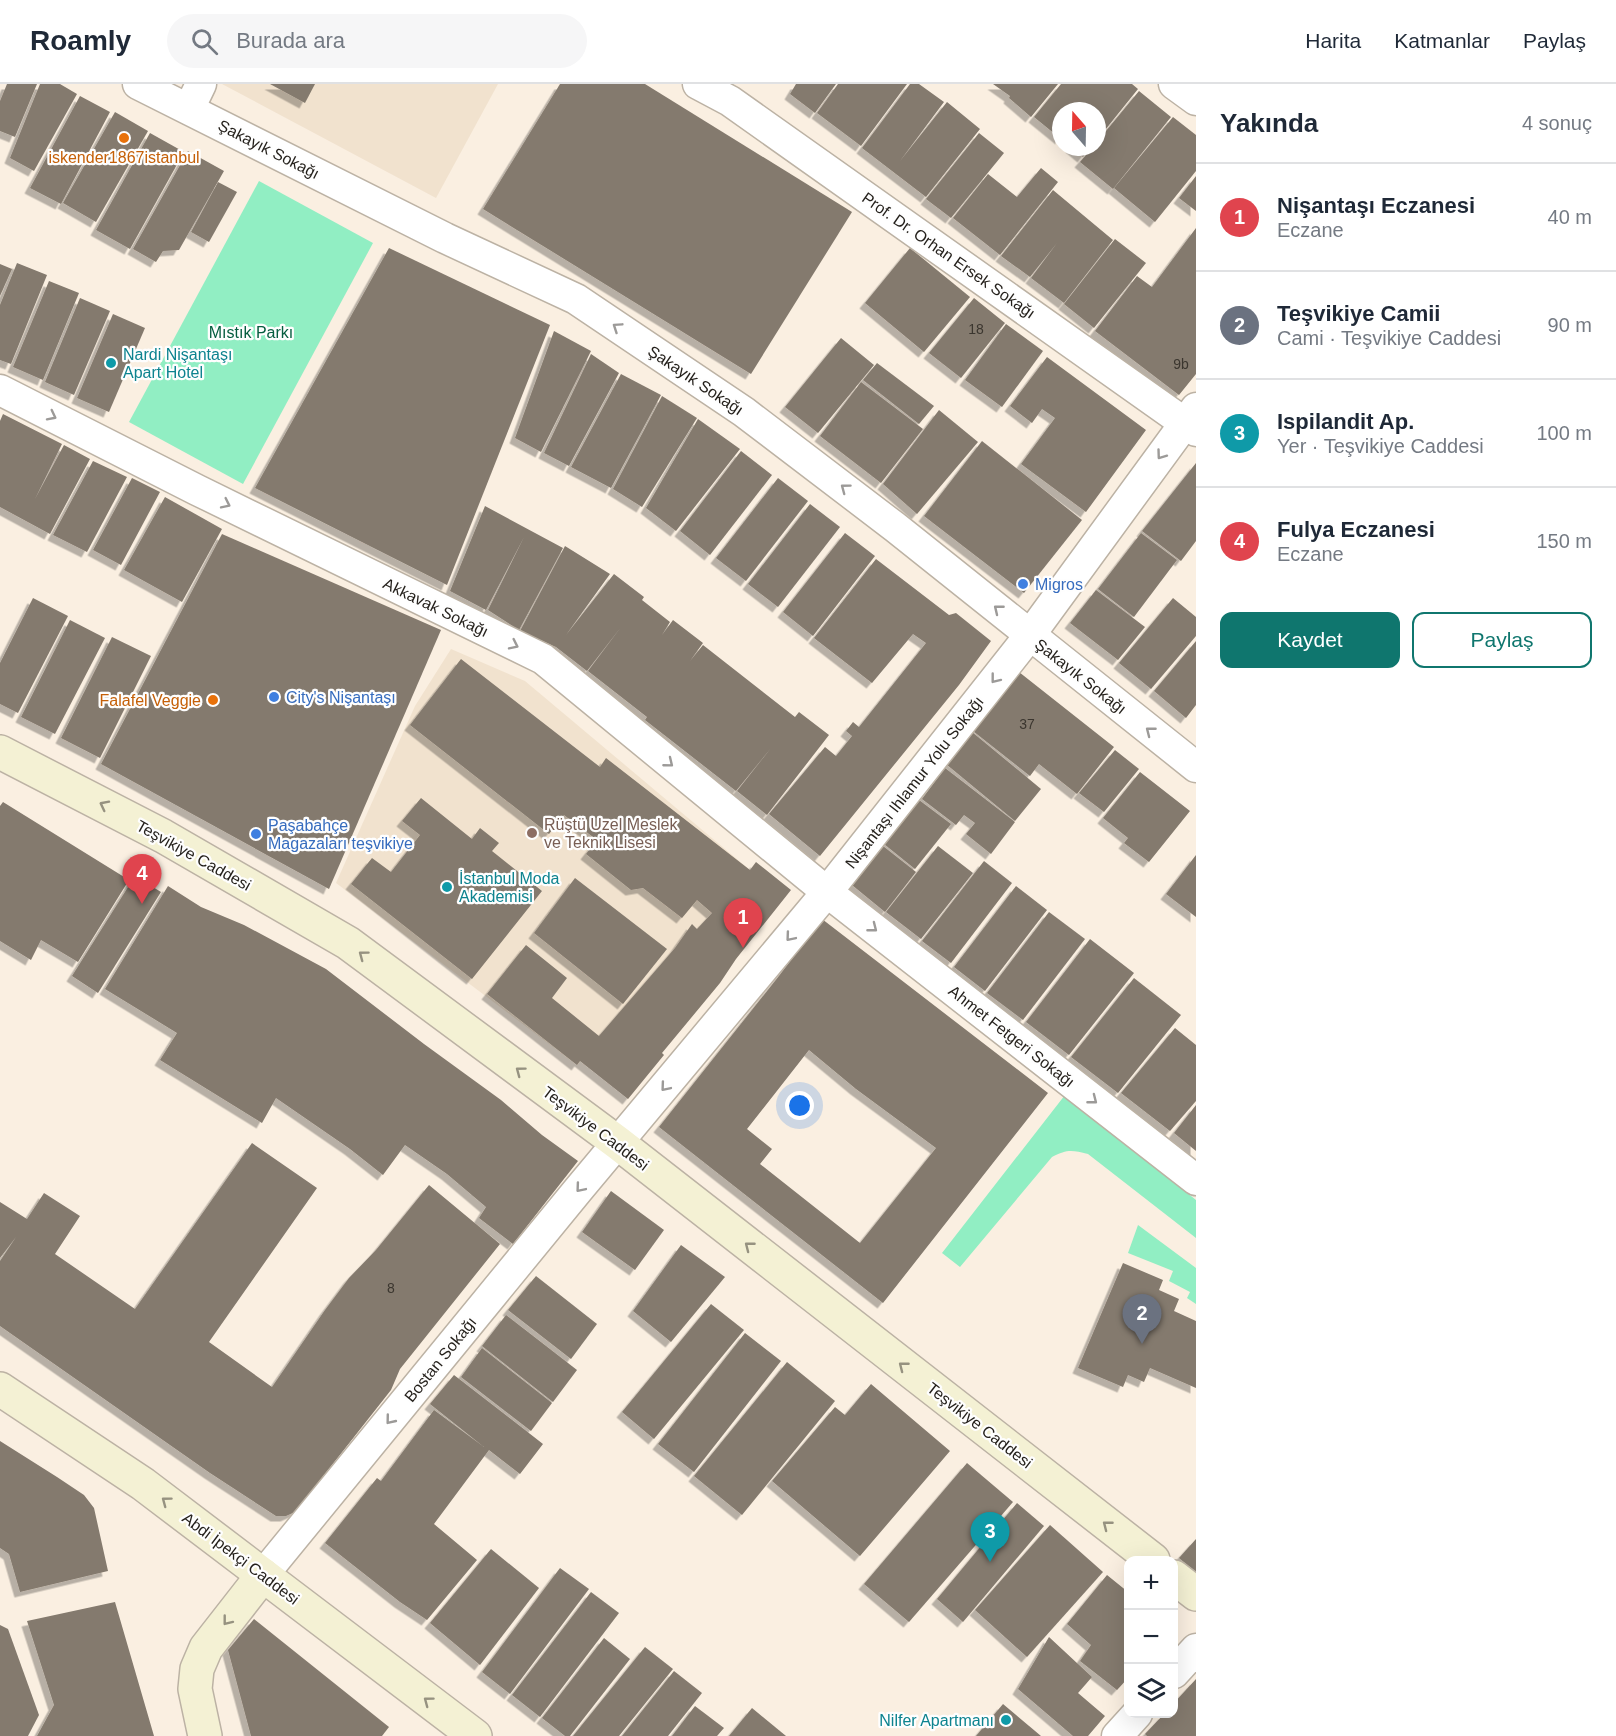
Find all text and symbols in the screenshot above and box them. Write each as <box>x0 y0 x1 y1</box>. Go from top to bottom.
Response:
search box <box>167 14 587 68</box>
text: Roamly <box>30 25 131 56</box>
icon: search <box>188 25 221 58</box>
text: Burada ara <box>236 28 345 53</box>
text: Harita <box>1305 29 1361 52</box>
text: Katmanlar <box>1394 29 1490 52</box>
text: Paylaş <box>1523 29 1586 52</box>
north arrow <box>1052 102 1106 156</box>
text: Yakında <box>1220 108 1318 138</box>
text: 4 sonuç <box>1522 112 1592 134</box>
street label: Şakayık Sokağı <box>215 117 322 182</box>
marker: iskender1867istanbul <box>117 131 131 145</box>
place label: iskender1867istanbul <box>48 149 200 166</box>
street label: Prof. Dr. Orhan Ersek Sokağı <box>859 189 1038 322</box>
text: Nişantaşı Eczanesi <box>1277 193 1475 218</box>
text: 1 <box>1234 206 1245 228</box>
text: 40 m <box>1548 206 1592 228</box>
text: Eczane <box>1277 219 1344 241</box>
text: Teşvikiye Camii <box>1277 301 1440 326</box>
text: 2 <box>1234 314 1245 336</box>
text: 90 m <box>1548 314 1592 336</box>
house number: 18 <box>968 321 984 337</box>
one-way arrow <box>613 323 624 334</box>
park label: Mıstık Parkı <box>209 324 293 341</box>
text: Cami · Teşvikiye Caddesi <box>1277 327 1501 349</box>
street label: Şakayık Sokağı <box>645 342 747 419</box>
place label: Nardi Nişantaşı Apart Hotel <box>123 346 232 381</box>
marker: Nardi Nişantaşı Apart Hotel <box>104 356 118 370</box>
house number: 9b <box>1173 356 1189 372</box>
one-way arrow <box>46 409 57 420</box>
text: Ispilandit Ap. <box>1277 409 1414 434</box>
text: 3 <box>1234 422 1245 444</box>
text: 100 m <box>1536 422 1592 444</box>
text: Yer · Teşvikiye Caddesi <box>1277 435 1484 457</box>
one-way arrow <box>1157 448 1168 459</box>
one-way arrow <box>840 485 851 496</box>
one-way arrow <box>220 497 231 508</box>
text: Fulya Eczanesi <box>1277 517 1435 542</box>
text: 4 <box>1234 530 1245 552</box>
text: 150 m <box>1536 530 1592 552</box>
text: Eczane <box>1277 543 1344 565</box>
street label: Akkavak Sokağı <box>380 575 491 640</box>
place label: Migros <box>1035 576 1083 593</box>
marker: Migros <box>1016 577 1030 591</box>
one-way arrow <box>994 606 1005 617</box>
button: Kaydet <box>1220 612 1400 668</box>
button: Paylaş <box>1412 612 1592 668</box>
street label: Şakayık Sokağı <box>1032 635 1130 717</box>
one-way arrow <box>508 638 519 650</box>
one-way arrow <box>992 673 1003 684</box>
place label: City's Nişantaşı <box>286 689 396 706</box>
marker: City's Nişantaşı <box>267 690 281 704</box>
place label: Falafel Veggie <box>100 692 201 709</box>
marker: Falafel Veggie <box>206 693 220 707</box>
street label: Nişantaşı Ihlamur Yolu Sokağı <box>842 693 987 872</box>
house number: 37 <box>1019 716 1035 732</box>
one-way arrow <box>1146 727 1157 738</box>
one-way arrow <box>662 755 673 766</box>
one-way arrow <box>99 801 110 812</box>
place label: Rüştü Uzel Meslek ve Teknik Lisesi <box>544 816 678 851</box>
street label: Teşvikiye Caddesi <box>134 817 254 894</box>
place label: Paşabahçe Magazaları teşvikiye <box>268 817 413 852</box>
marker: Rüştü Uzel Meslek ve Teknik Lisesi <box>525 826 539 840</box>
marker: Paşabahçe Magazaları teşvikiye <box>249 827 263 841</box>
pin: 4 <box>122 854 162 904</box>
place label: İstanbul Moda Akademisi <box>459 869 560 905</box>
marker: İstanbul Moda Akademisi <box>440 880 454 894</box>
pin: 1 <box>724 898 762 948</box>
one-way arrow <box>866 920 877 931</box>
one-way arrow <box>786 930 797 941</box>
one-way arrow <box>359 951 370 962</box>
street label: Ahmet Fetgeri Sokağı <box>945 982 1078 1091</box>
one-way arrow <box>516 1067 527 1078</box>
one-way arrow <box>661 1080 672 1091</box>
street label: Teşvikiye Caddesi <box>539 1083 652 1174</box>
your location <box>785 1091 814 1120</box>
one-way arrow <box>1086 1092 1097 1103</box>
one-way arrow <box>576 1181 587 1192</box>
one-way arrow <box>745 1242 756 1253</box>
house number: 8 <box>387 1280 395 1296</box>
pin: 2 <box>1122 1294 1162 1344</box>
street label: Bostan Sokağı <box>401 1314 480 1405</box>
one-way arrow <box>899 1362 910 1373</box>
street label: Teşvikiye Caddesi <box>924 1379 1035 1472</box>
one-way arrow <box>386 1413 397 1424</box>
one-way arrow <box>162 1498 173 1509</box>
street label: Abdi İpekçi Caddesi <box>179 1508 303 1608</box>
pin: 3 <box>970 1512 1010 1562</box>
one-way arrow <box>1102 1521 1113 1532</box>
map controls <box>1124 1556 1178 1718</box>
button: + <box>1124 1556 1178 1610</box>
button: − <box>1124 1610 1178 1664</box>
one-way arrow <box>223 1614 234 1625</box>
button: layers <box>1124 1664 1178 1718</box>
one-way arrow <box>424 1697 435 1708</box>
place label: Nilfer Apartmanı <box>879 1712 994 1729</box>
marker: Nilfer Apartmanı <box>999 1713 1013 1727</box>

